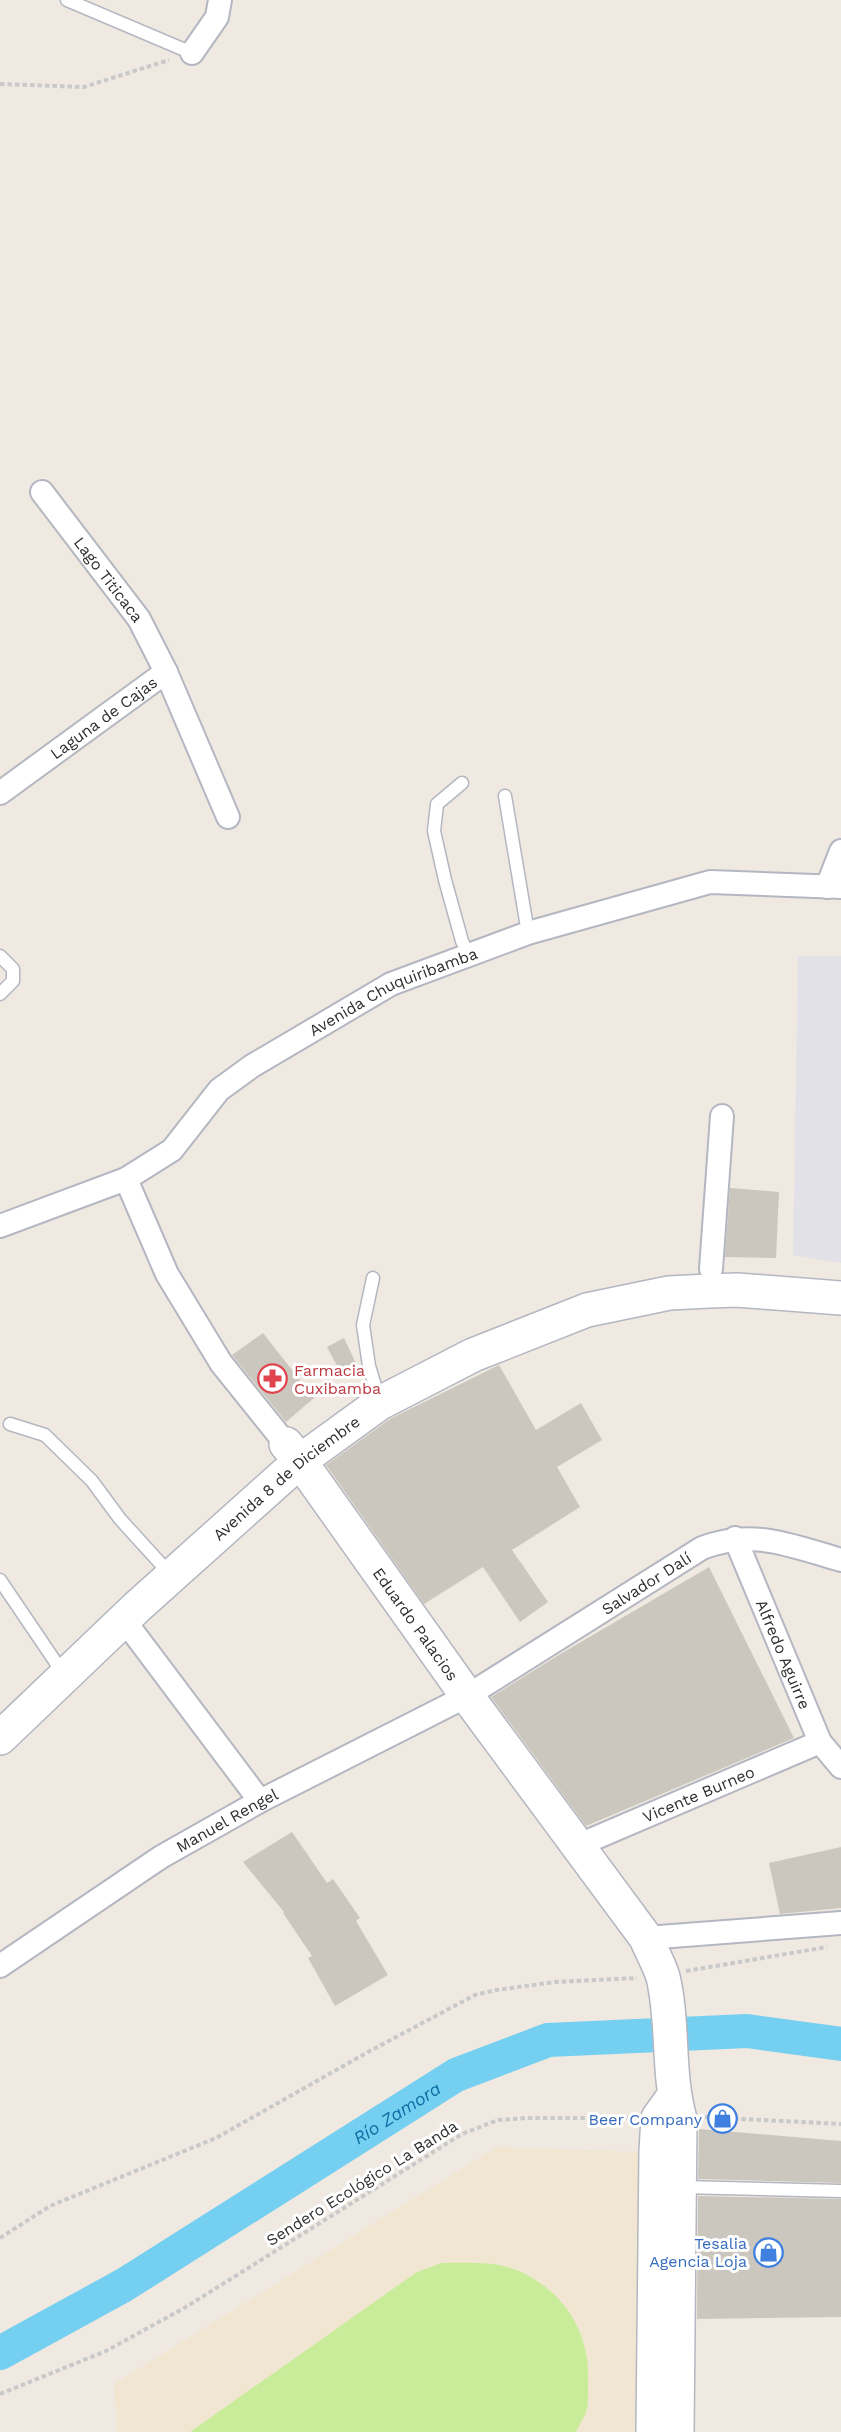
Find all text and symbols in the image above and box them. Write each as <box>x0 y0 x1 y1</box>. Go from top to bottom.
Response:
street label: Lago Titicaca <box>70 533 147 626</box>
street label: Laguna de Cajas <box>46 672 161 763</box>
street label: Avenida Chuquiribamba <box>305 943 480 1040</box>
place label: Farmacia Cuxibamba <box>294 1361 381 1398</box>
pharmacy icon: Farmacia Cuxibamba <box>257 1363 289 1395</box>
street label: Avenida 8 de Diciembre <box>209 1412 363 1544</box>
street label: Salvador Dalí <box>598 1548 694 1618</box>
street label: Eduardo Palacios <box>369 1564 463 1684</box>
street label: Alfredo Aguirre <box>752 1597 815 1712</box>
street label: Vicente Burneo <box>640 1762 757 1826</box>
street label: Manuel Rengel <box>173 1784 281 1856</box>
water label: Río Zamora <box>349 2077 444 2148</box>
shop icon: Beer Company <box>707 2103 739 2135</box>
place label: Beer Company <box>589 2110 703 2129</box>
street label: Sendero Ecológico La Banda <box>263 2116 461 2250</box>
place label: Tesalia Agencia Loja <box>649 2234 747 2271</box>
shop icon: Tesalia Agencia Loja <box>752 2236 784 2268</box>

